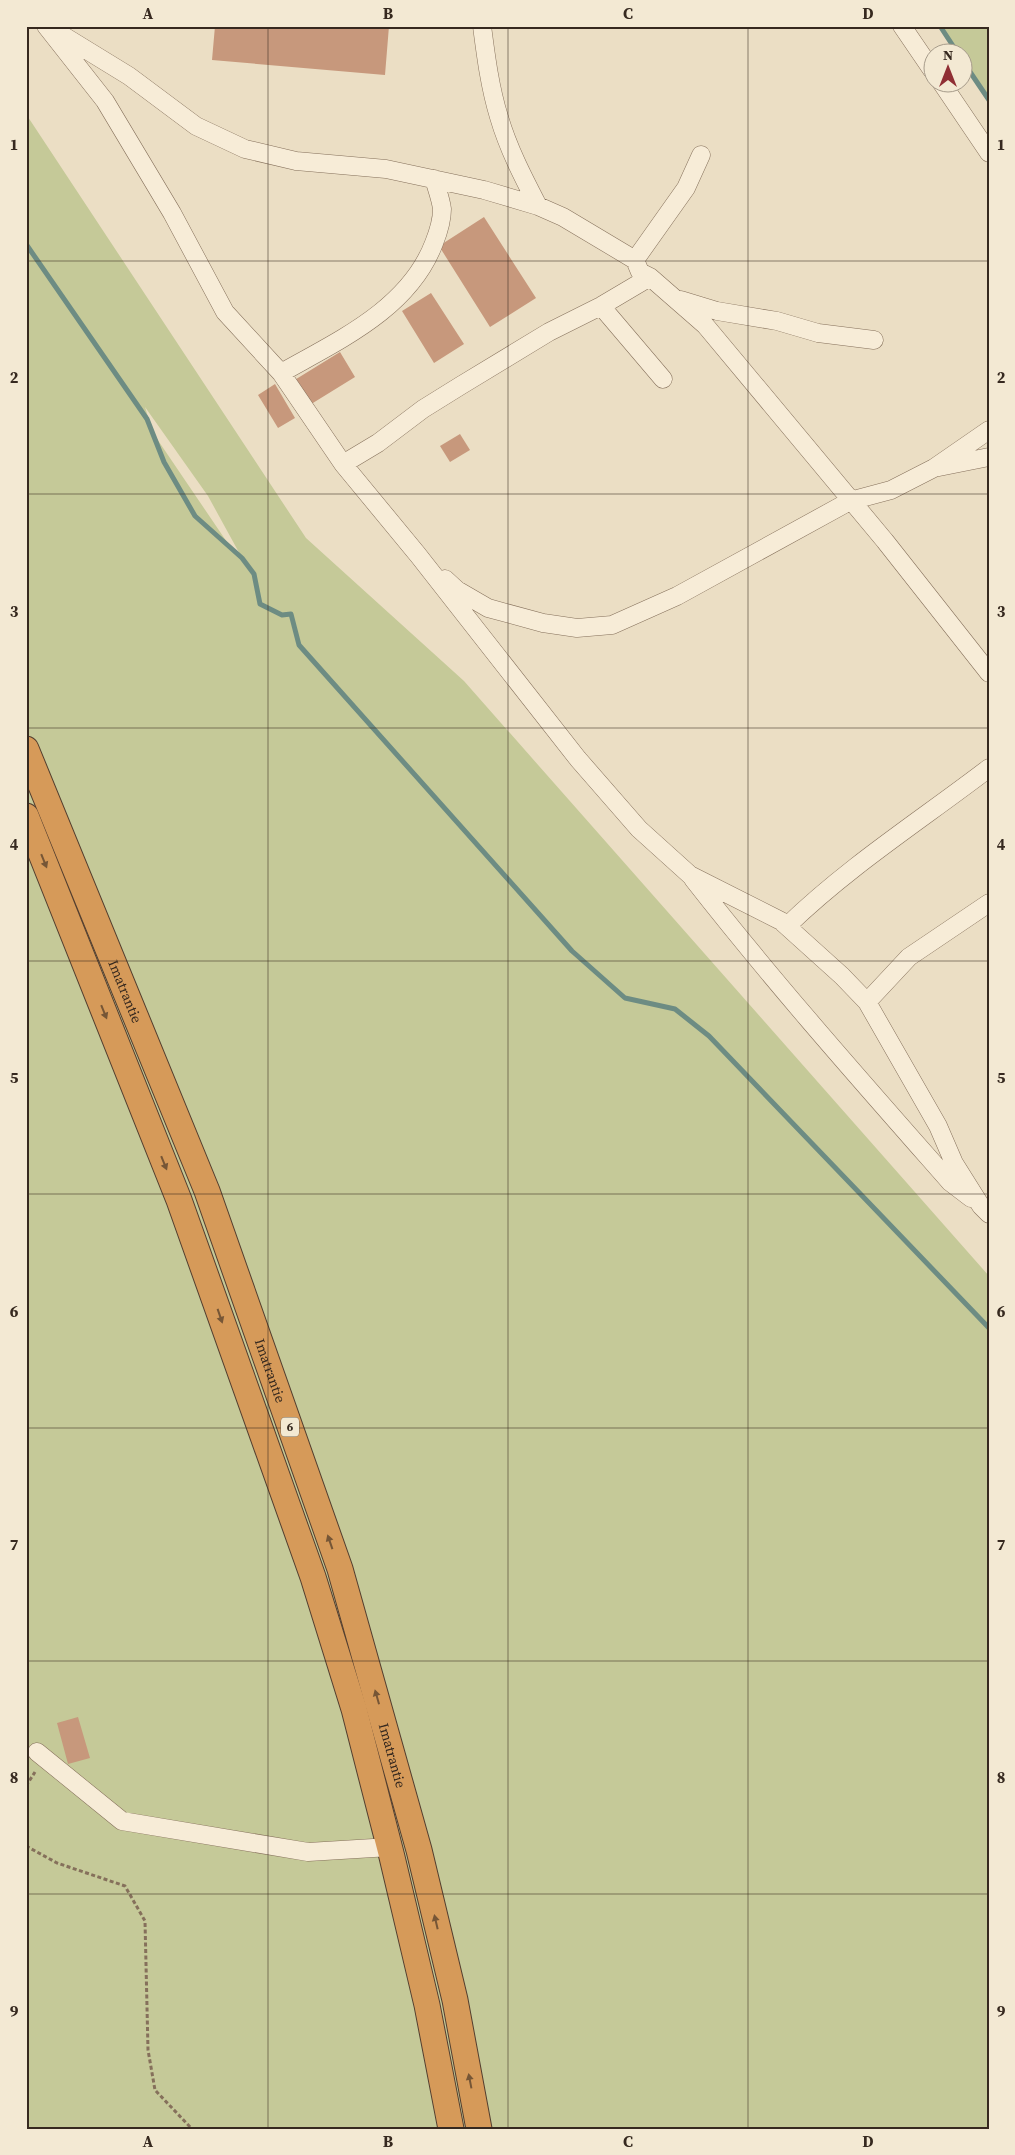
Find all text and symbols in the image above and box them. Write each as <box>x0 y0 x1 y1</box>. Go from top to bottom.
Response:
text: A <box>143 2 154 24</box>
text: B <box>383 2 394 24</box>
text: C <box>623 2 633 24</box>
text: D <box>862 2 874 24</box>
north arrow <box>922 42 972 92</box>
text: N <box>943 45 953 65</box>
text: 1 <box>10 133 18 155</box>
text: 1 <box>997 133 1005 155</box>
text: 2 <box>10 366 19 388</box>
text: 2 <box>997 366 1006 388</box>
text: 3 <box>10 600 19 622</box>
text: 3 <box>997 600 1006 622</box>
text: 4 <box>10 833 19 855</box>
text: 4 <box>997 833 1006 855</box>
one-way arrow <box>41 854 49 868</box>
street label: Imatrantie <box>103 957 147 1026</box>
one-way arrow <box>101 1005 109 1019</box>
text: 5 <box>10 1066 19 1088</box>
text: 5 <box>997 1066 1006 1088</box>
one-way arrow <box>161 1156 169 1170</box>
text: 6 <box>10 1300 19 1322</box>
text: 6 <box>997 1300 1006 1322</box>
one-way arrow <box>217 1308 224 1323</box>
street label: Imatrantie <box>250 1336 291 1405</box>
road number: 6 <box>281 1418 299 1436</box>
text: 7 <box>10 1533 19 1555</box>
text: 7 <box>997 1533 1006 1555</box>
one-way arrow <box>326 1534 333 1549</box>
one-way arrow <box>373 1689 381 1704</box>
street label: Imatrantie <box>374 1721 411 1790</box>
text: 8 <box>10 1766 18 1788</box>
text: 8 <box>997 1766 1005 1788</box>
one-way arrow <box>432 1914 440 1929</box>
text: 9 <box>10 2000 19 2022</box>
text: 9 <box>997 2000 1006 2022</box>
one-way arrow <box>465 2072 473 2088</box>
text: A <box>143 2130 154 2152</box>
text: B <box>383 2130 394 2152</box>
text: C <box>623 2130 633 2152</box>
text: D <box>862 2130 874 2152</box>

